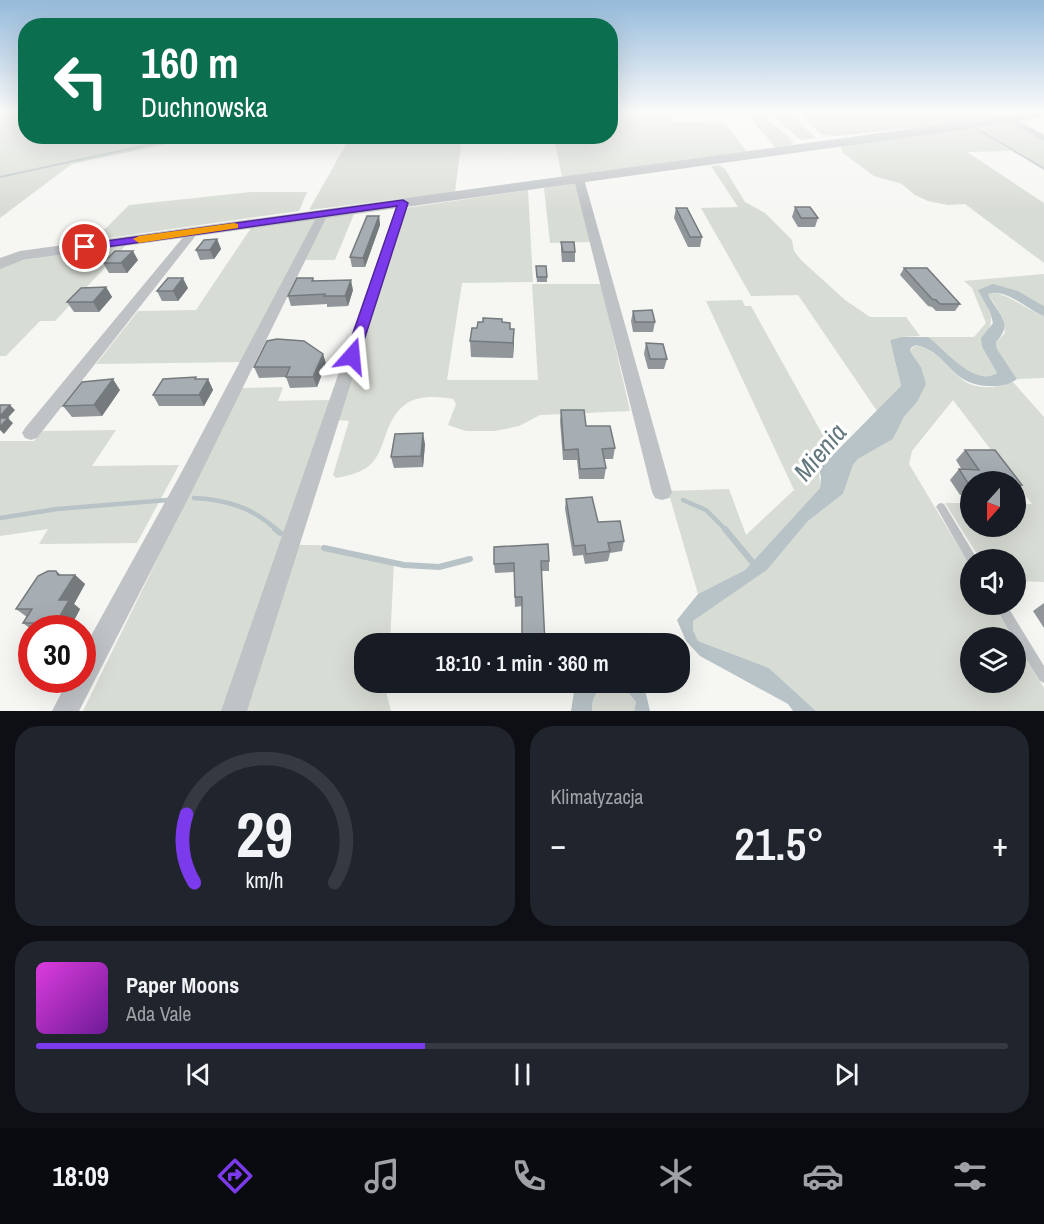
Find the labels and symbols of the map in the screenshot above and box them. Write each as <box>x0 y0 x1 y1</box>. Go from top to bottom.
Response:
pin <box>59 221 110 272</box>
position arrow <box>320 324 384 388</box>
water label: Mienia <box>785 415 854 488</box>
north arrow <box>960 471 1026 537</box>
speed limit sign: 30 <box>18 615 96 693</box>

